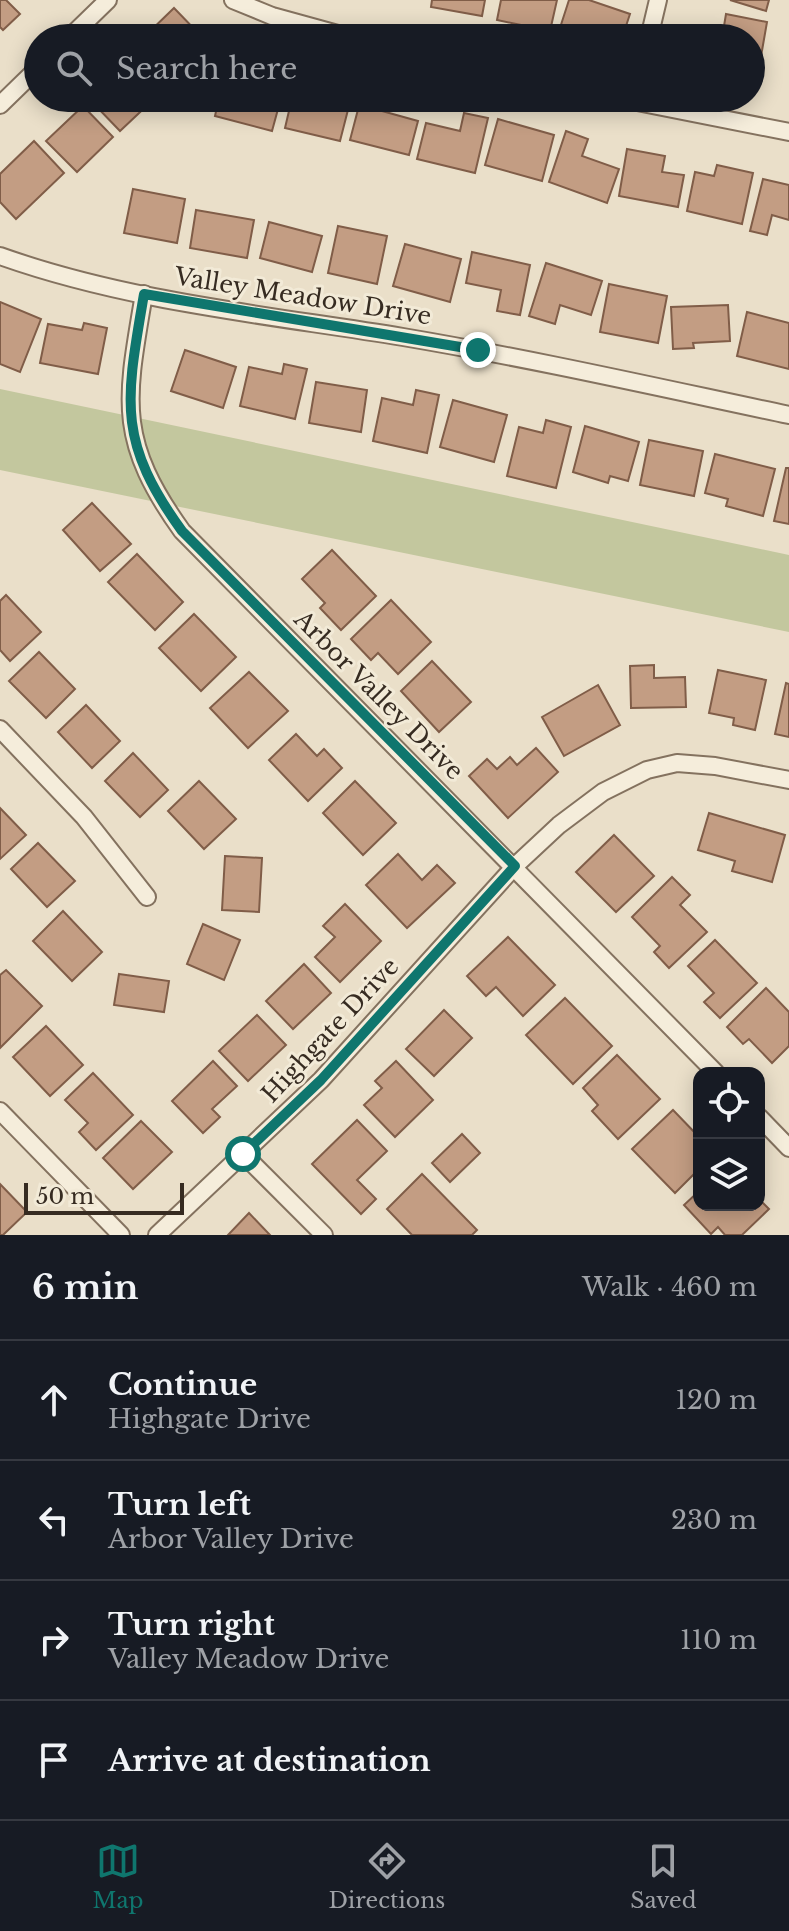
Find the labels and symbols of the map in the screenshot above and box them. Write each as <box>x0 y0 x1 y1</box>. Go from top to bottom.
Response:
street label: Valley Meadow Drive <box>172 261 433 331</box>
route end <box>460 332 496 368</box>
street label: Arbor Valley Drive <box>288 604 470 786</box>
street label: Highgate Drive <box>256 952 404 1108</box>
route start <box>225 1136 261 1172</box>
scale bar <box>24 1179 184 1215</box>

